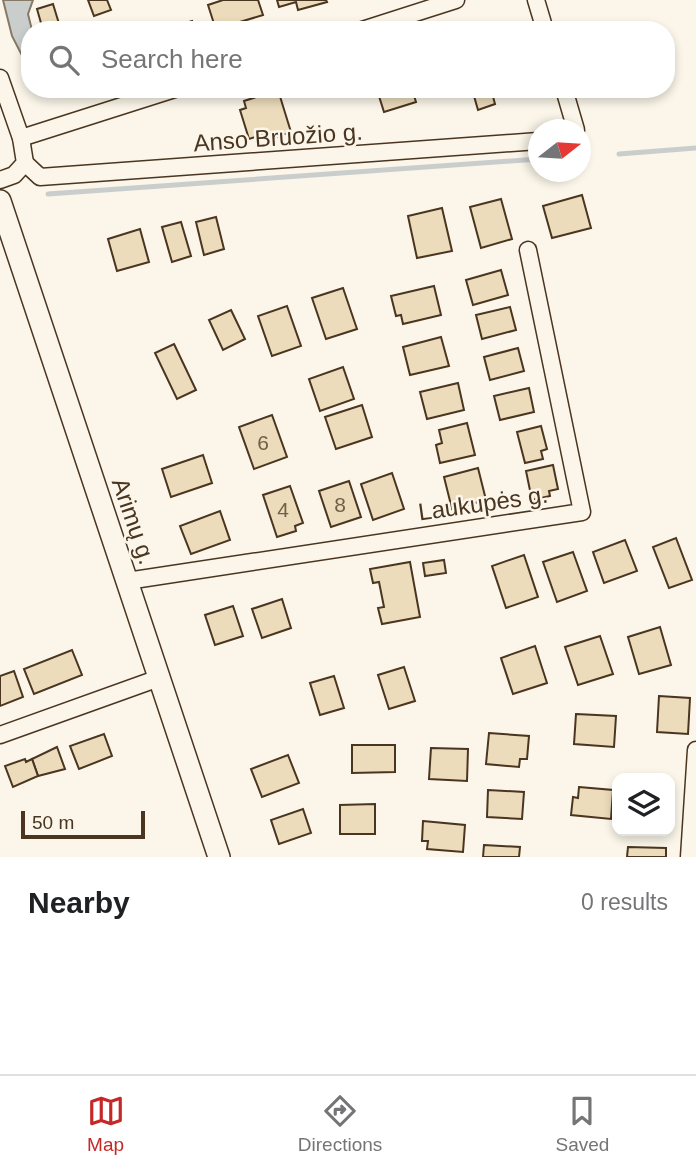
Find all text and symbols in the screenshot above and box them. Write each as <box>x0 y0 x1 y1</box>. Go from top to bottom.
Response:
search box <box>21 21 675 98</box>
icon: search <box>45 41 83 79</box>
text: Search here <box>101 44 243 74</box>
street label: Anso Bruožio g. <box>193 118 363 156</box>
north arrow <box>528 119 591 182</box>
house number: 6 <box>257 431 269 454</box>
street label: Arimų g. <box>107 474 161 568</box>
street label: Laukupės g. <box>416 481 550 525</box>
house number: 8 <box>334 493 346 516</box>
house number: 4 <box>277 498 289 521</box>
map controls <box>612 773 675 836</box>
button: layers <box>612 773 675 836</box>
scale bar <box>21 808 145 840</box>
text: 50 m <box>32 812 74 833</box>
text: Nearby <box>28 886 130 919</box>
text: 0 results <box>581 889 668 915</box>
tab: Map <box>87 1092 125 1156</box>
tab: Directions <box>298 1092 382 1156</box>
tab: Saved <box>555 1092 609 1156</box>

